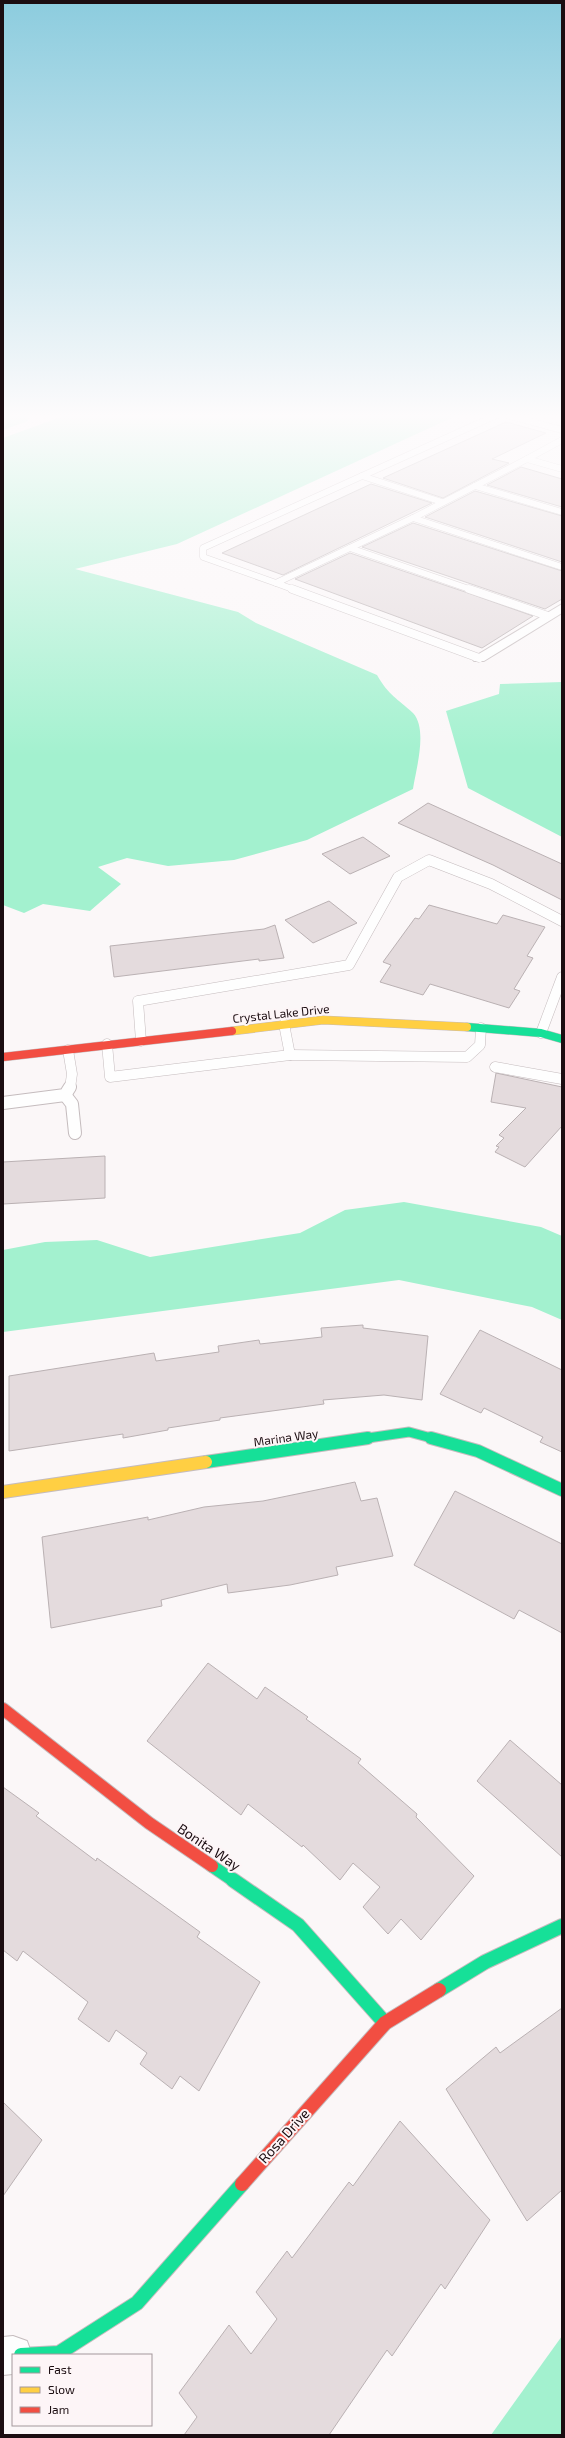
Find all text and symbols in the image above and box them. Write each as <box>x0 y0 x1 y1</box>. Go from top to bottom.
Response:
street label: Crystal Lake Drive <box>232 1001 330 1025</box>
street label: Marina Way <box>253 1425 320 1448</box>
street label: Bonita Way <box>175 1819 245 1874</box>
street label: Rosa Drive <box>255 2105 313 2167</box>
legend <box>12 2354 152 2426</box>
text: Fast <box>48 2362 72 2376</box>
text: Slow <box>48 2382 75 2396</box>
text: Jam <box>48 2402 69 2416</box>

